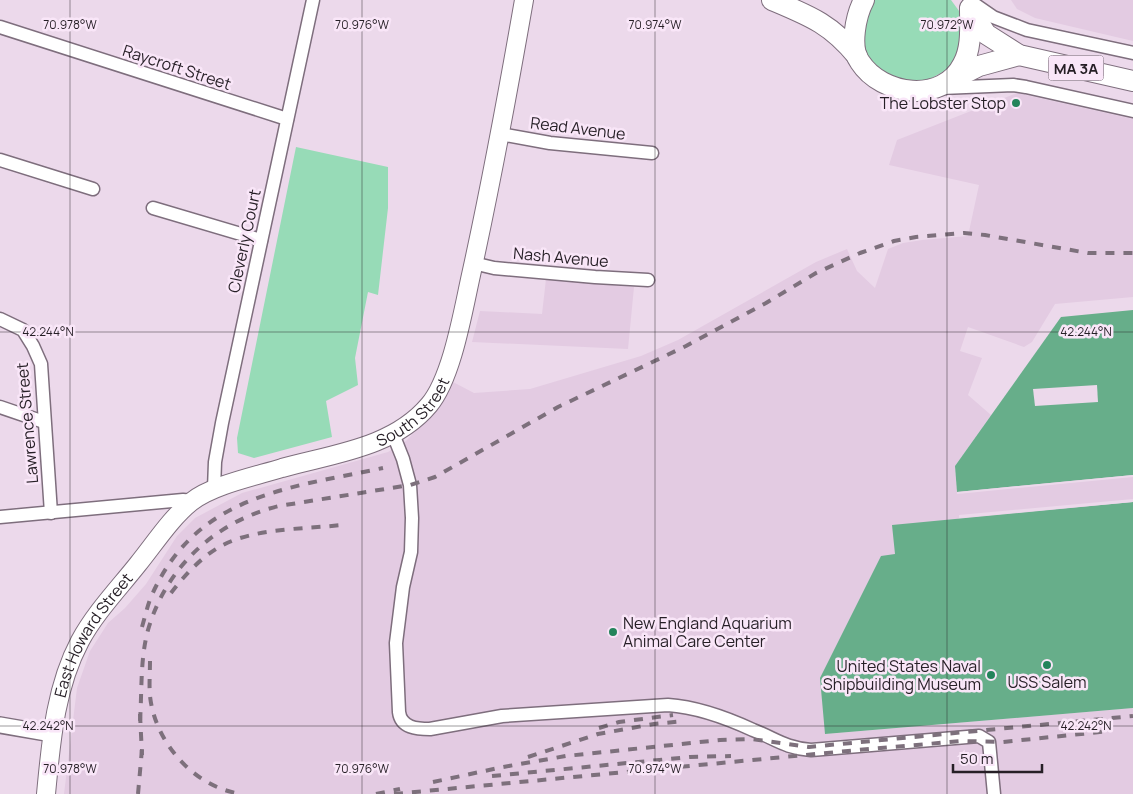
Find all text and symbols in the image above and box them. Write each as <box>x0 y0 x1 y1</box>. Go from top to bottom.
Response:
text: 70.978°W <box>43 16 97 33</box>
text: 70.976°W <box>335 16 390 33</box>
text: 70.974°W <box>629 16 682 33</box>
text: 70.972°W <box>920 16 974 33</box>
street label: Raycroft Street <box>120 39 234 95</box>
road number: MA 3A <box>1048 56 1104 80</box>
place label: The Lobster Stop <box>880 92 1006 114</box>
marker: The Lobster Stop <box>1010 97 1022 109</box>
street label: Read Avenue <box>529 111 627 145</box>
street label: Cleverly Court <box>222 187 266 295</box>
street label: Nash Avenue <box>512 242 610 272</box>
text: 42.244°N <box>22 323 74 340</box>
text: 42.244°N <box>1060 323 1112 340</box>
street label: Lawrence Street <box>11 362 43 484</box>
street label: South Street <box>373 374 454 451</box>
street label: East Howard Street <box>49 568 138 700</box>
place label: New England Aquarium Animal Care Center <box>623 612 792 652</box>
marker: New England Aquarium Animal Care Center <box>607 626 619 638</box>
place label: United States Naval Shipbuilding Museum <box>823 655 981 695</box>
marker: USS Salem <box>1041 659 1053 671</box>
marker: United States Naval Shipbuilding Museum <box>985 669 997 681</box>
place label: USS Salem <box>1007 671 1087 693</box>
text: 42.242°N <box>22 717 74 734</box>
text: 42.242°N <box>1060 717 1112 734</box>
scale bar <box>953 742 1042 774</box>
text: 50 m <box>960 748 994 769</box>
text: 70.978°W <box>43 760 97 777</box>
text: 70.976°W <box>335 760 390 777</box>
text: 70.974°W <box>629 760 682 777</box>

